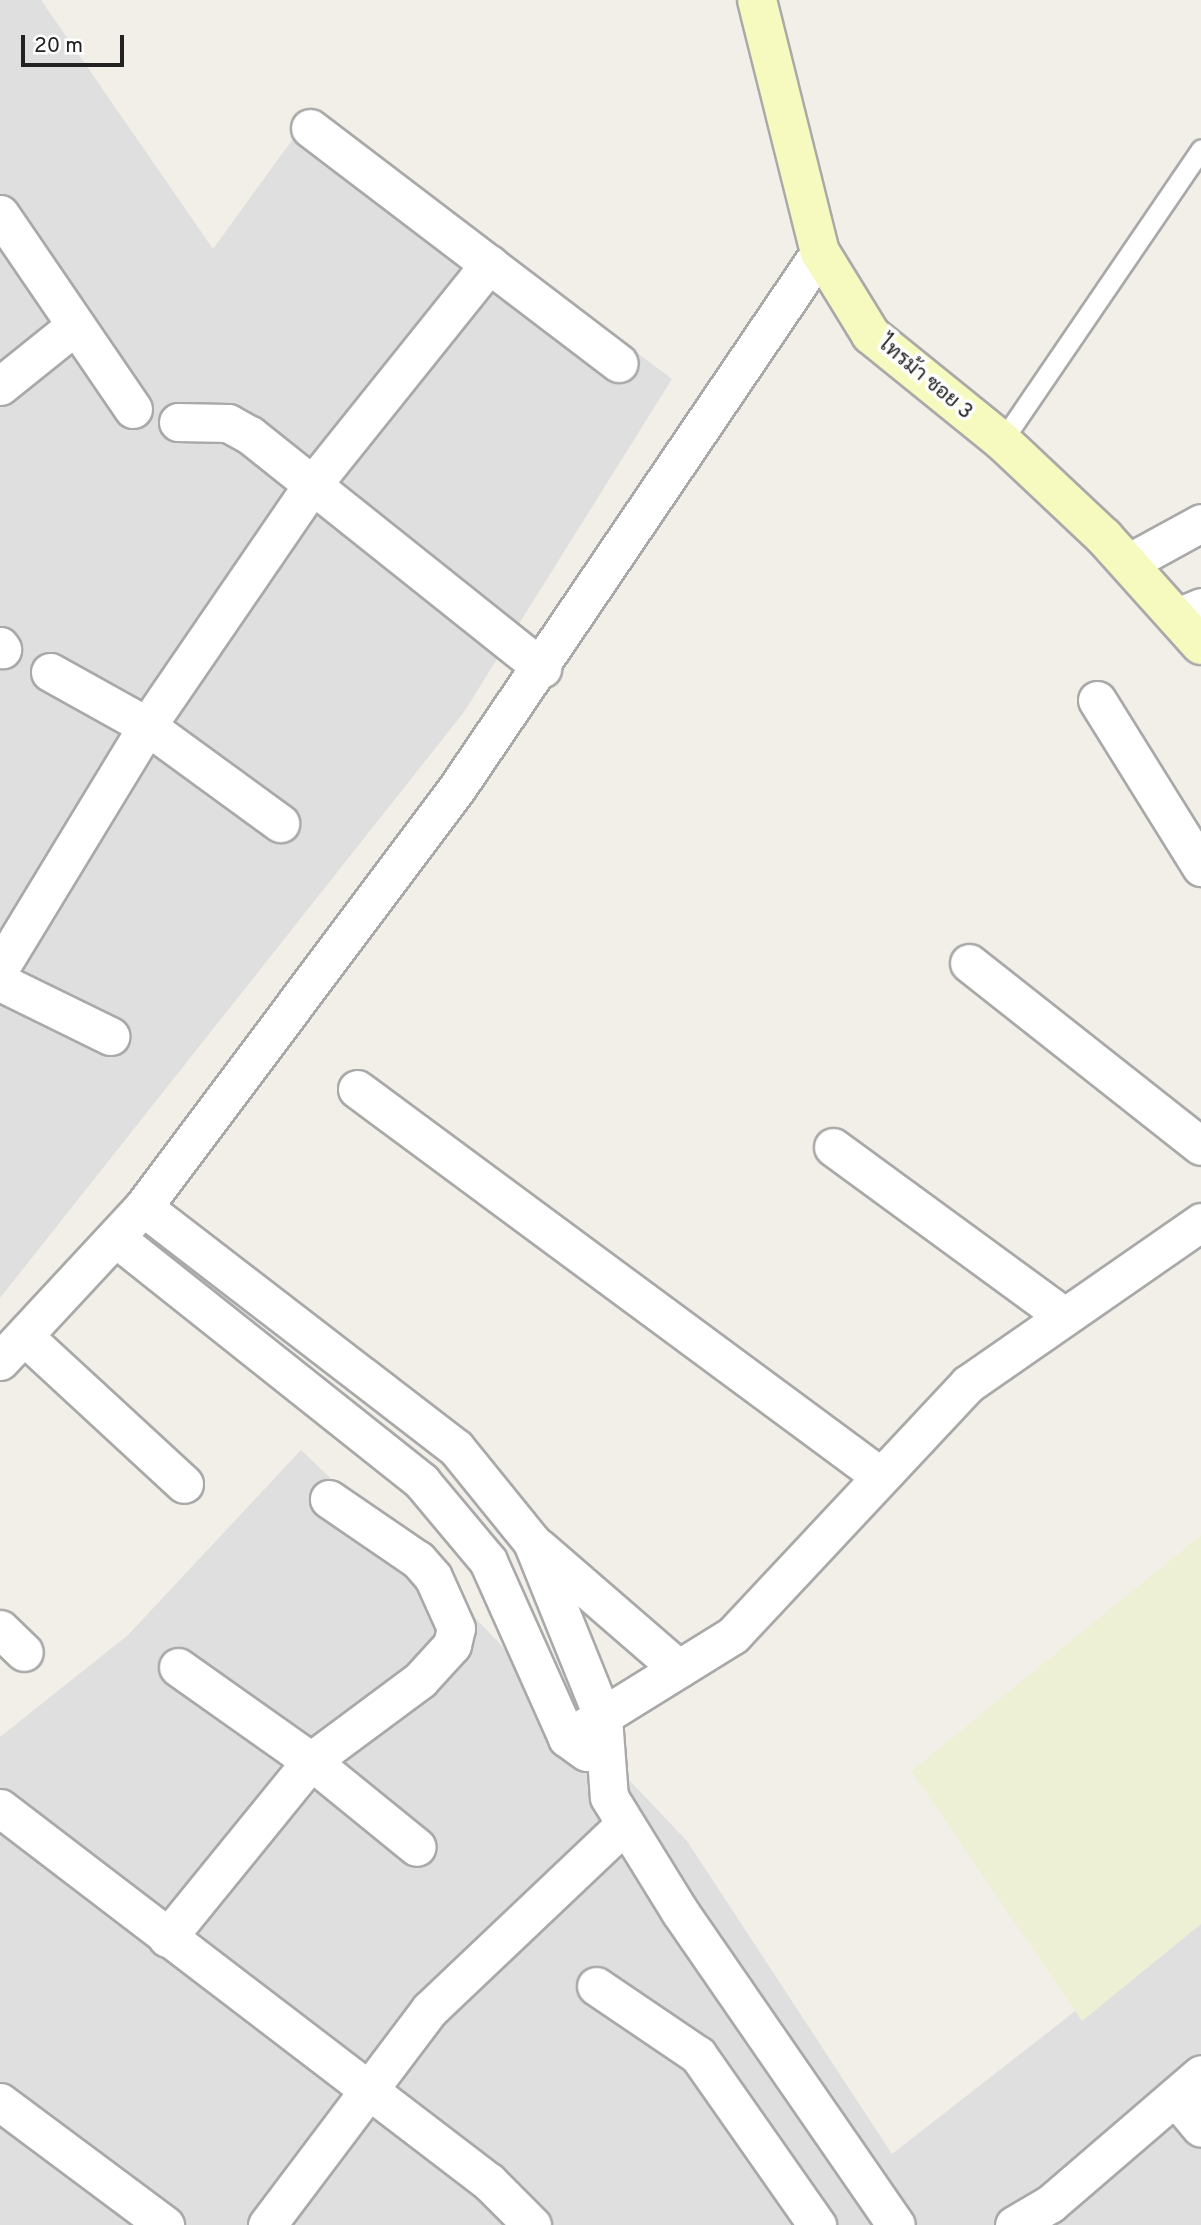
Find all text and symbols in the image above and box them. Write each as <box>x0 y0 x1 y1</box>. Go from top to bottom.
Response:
scale bar <box>24 21 128 65</box>
text: 20 m <box>34 33 83 60</box>
street label: ไทรม้า ซอย 3 <box>873 332 977 426</box>

